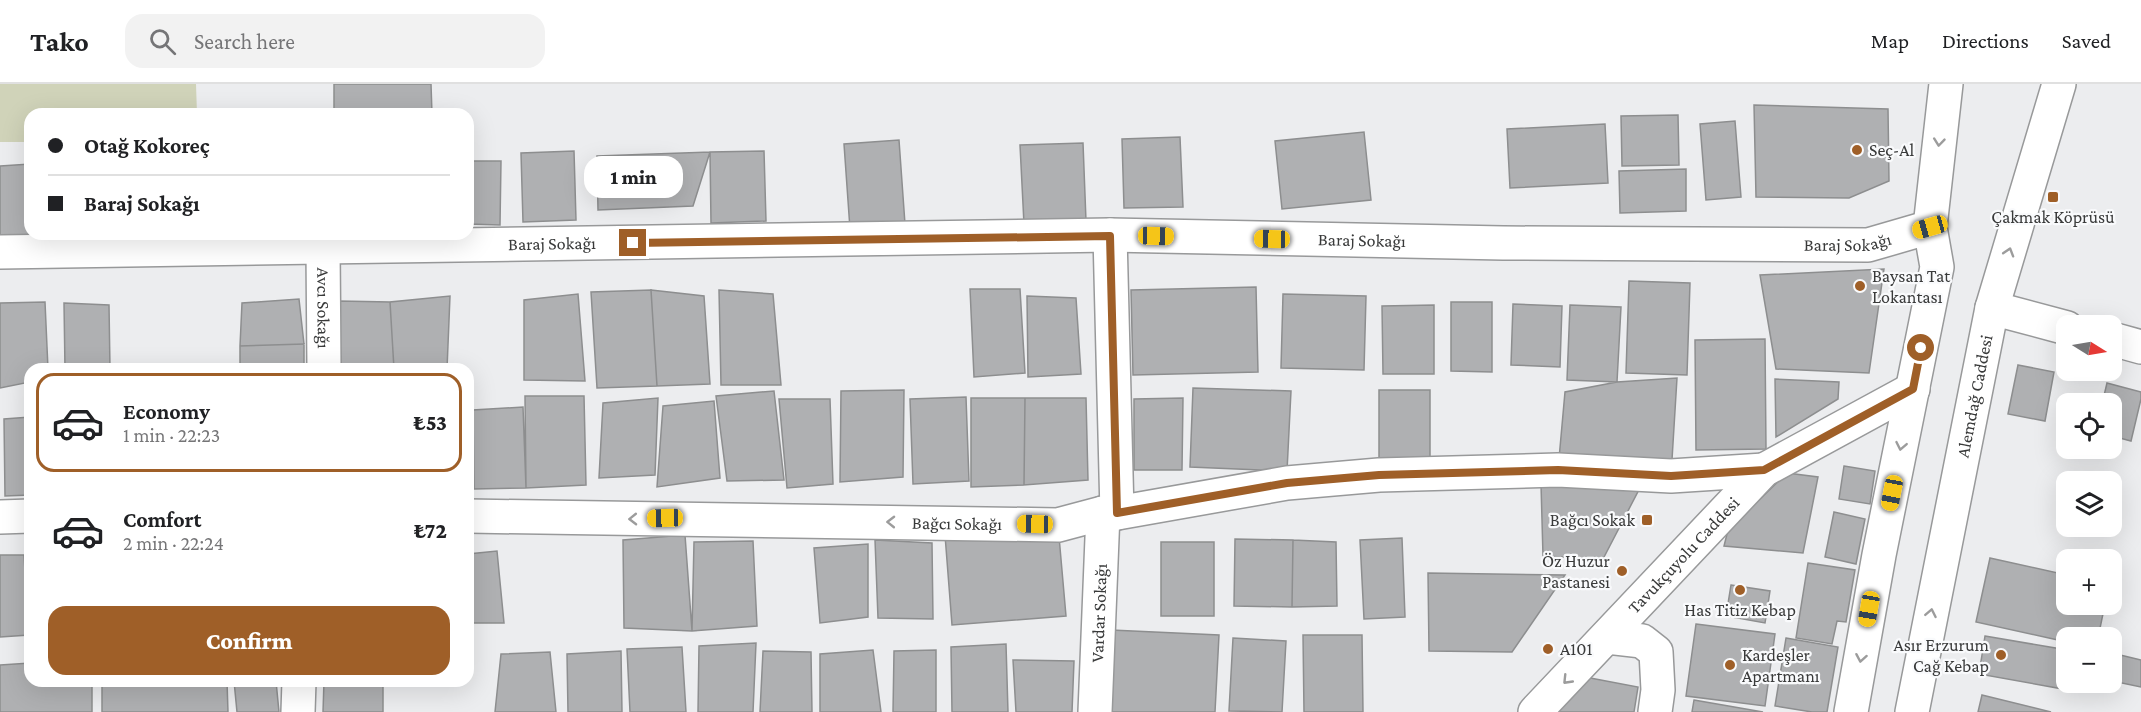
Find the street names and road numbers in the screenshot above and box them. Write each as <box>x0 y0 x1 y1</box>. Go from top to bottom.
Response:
street label: Baraj Sokağı <box>1318 229 1406 251</box>
street label: Baraj Sokağı <box>1804 229 1894 256</box>
street label: Baraj Sokağı <box>508 233 596 255</box>
street label: Avcı Sokağı <box>313 267 334 349</box>
street label: Alemdağ Caddesi <box>1953 333 1997 459</box>
street label: Tavukçuyolu Caddesi <box>1624 492 1744 618</box>
street label: Bağcı Sokağı <box>912 513 1002 534</box>
street label: Vardar Sokağı <box>1087 563 1111 663</box>

